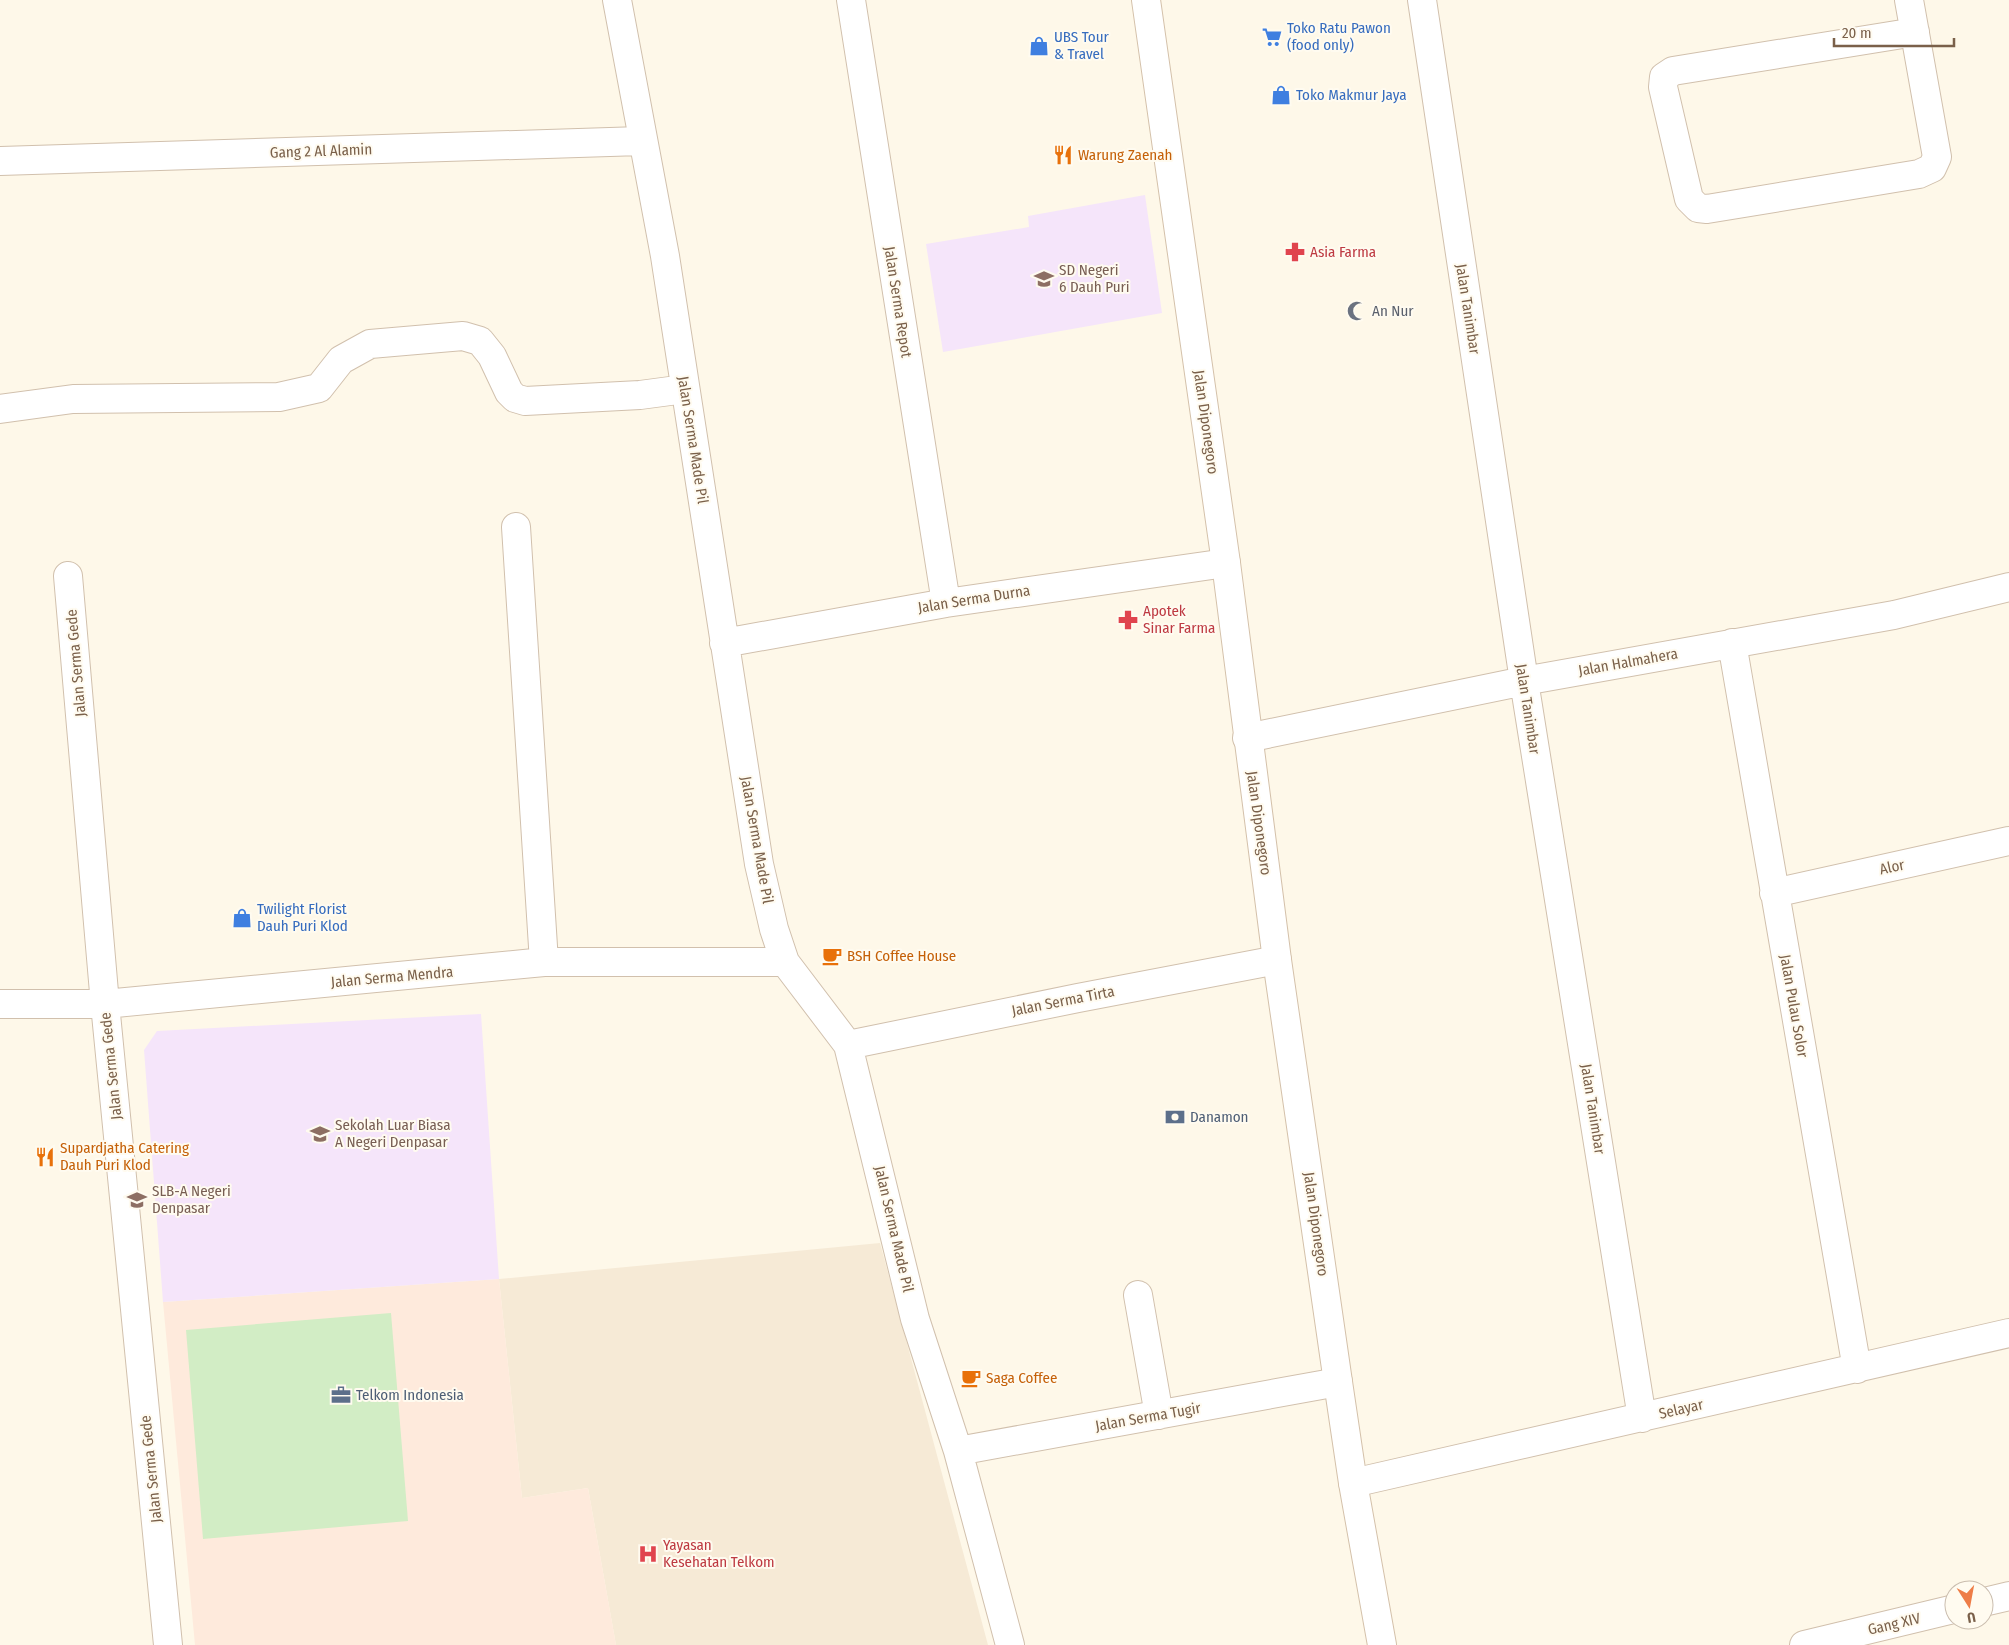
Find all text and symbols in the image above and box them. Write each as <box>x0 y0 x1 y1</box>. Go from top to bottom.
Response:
scale bar <box>1834 15 1954 47</box>
place label: Toko Ratu Pawon (food only) <box>1287 19 1391 54</box>
text: 20 m <box>1842 24 1872 42</box>
supermarket icon: Toko Ratu Pawon (food only) <box>1261 26 1283 48</box>
place label: UBS Tour & Travel <box>1054 28 1110 63</box>
shop icon: UBS Tour & Travel <box>1028 35 1050 57</box>
shop icon: Toko Makmur Jaya <box>1270 84 1292 106</box>
place label: Toko Makmur Jaya <box>1296 86 1406 104</box>
street label: Gang 2 Al Alamin <box>270 140 372 162</box>
restaurant icon: Warung Zaenah <box>1052 144 1074 166</box>
place label: Warung Zaenah <box>1078 146 1172 164</box>
pharmacy icon: Asia Farma <box>1284 241 1306 263</box>
place label: Asia Farma <box>1310 243 1376 261</box>
street label: Jalan Serma Repot <box>880 245 916 359</box>
place label: SD Negeri 6 Dauh Puri <box>1059 261 1130 296</box>
street label: Jalan Tanimbar <box>1452 263 1484 356</box>
school or university icon: SD Negeri 6 Dauh Puri <box>1033 268 1055 290</box>
mosque icon: An Nur <box>1346 300 1368 322</box>
place label: An Nur <box>1372 302 1414 320</box>
street label: Jalan Diponegoro <box>1190 369 1222 475</box>
street label: Jalan Serma Made Pil <box>674 375 712 505</box>
street label: Jalan Serma Durna <box>917 581 1031 617</box>
place label: Apotek Sinar Farma <box>1143 602 1215 637</box>
street label: Jalan Serma Gede <box>62 608 90 718</box>
pharmacy icon: Apotek Sinar Farma <box>1117 609 1139 631</box>
street label: Jalan Halmahera <box>1577 644 1679 680</box>
street label: Jalan Tanimbar <box>1512 663 1544 756</box>
street label: Jalan Diponegoro <box>1243 770 1275 876</box>
street label: Jalan Serma Made Pil <box>737 775 777 905</box>
street label: Alor <box>1878 855 1907 878</box>
place label: Twilight Florist Dauh Puri Klod <box>257 900 348 935</box>
shop icon: Twilight Florist Dauh Puri Klod <box>231 907 253 929</box>
cafe icon: BSH Coffee House <box>821 945 843 967</box>
place label: BSH Coffee House <box>847 947 956 965</box>
street label: Jalan Pulau Solor <box>1776 953 1812 1060</box>
street label: Jalan Serma Mendra <box>330 963 454 991</box>
street label: Jalan Serma Tirta <box>1010 982 1116 1020</box>
street label: Jalan Serma Gede <box>96 1011 126 1121</box>
street label: Jalan Tanimbar <box>1577 1063 1609 1156</box>
bank icon: Danamon <box>1164 1106 1186 1128</box>
place label: Danamon <box>1190 1108 1249 1126</box>
place label: Sekolah Luar Biasa A Negeri Denpasar <box>335 1116 451 1151</box>
school or university icon: Sekolah Luar Biasa A Negeri Denpasar <box>309 1123 331 1145</box>
place label: Supardjatha Catering Dauh Puri Klod <box>60 1139 189 1174</box>
restaurant icon: Supardjatha Catering Dauh Puri Klod <box>34 1146 56 1168</box>
street label: Jalan Serma Made Pil <box>871 1164 917 1294</box>
street label: Jalan Diponegoro <box>1300 1171 1332 1277</box>
place label: SLB-A Negeri Denpasar <box>152 1182 231 1217</box>
school or university icon: SLB-A Negeri Denpasar <box>126 1189 148 1211</box>
cafe icon: Saga Coffee <box>960 1367 982 1389</box>
place label: Saga Coffee <box>986 1369 1057 1387</box>
office icon: Telkom Indonesia <box>330 1384 352 1406</box>
place label: Telkom Indonesia <box>356 1386 464 1404</box>
street label: Selayar <box>1657 1395 1706 1423</box>
street label: Jalan Serma Tugir <box>1094 1399 1203 1435</box>
street label: Jalan Serma Gede <box>136 1414 166 1524</box>
place label: Yayasan Kesehatan Telkom <box>663 1536 775 1571</box>
hospital icon: Yayasan Kesehatan Telkom <box>637 1543 659 1565</box>
north arrow <box>1944 1580 1994 1630</box>
text: U <box>1966 1608 1977 1626</box>
street label: Gang XIV <box>1866 1609 1922 1639</box>

